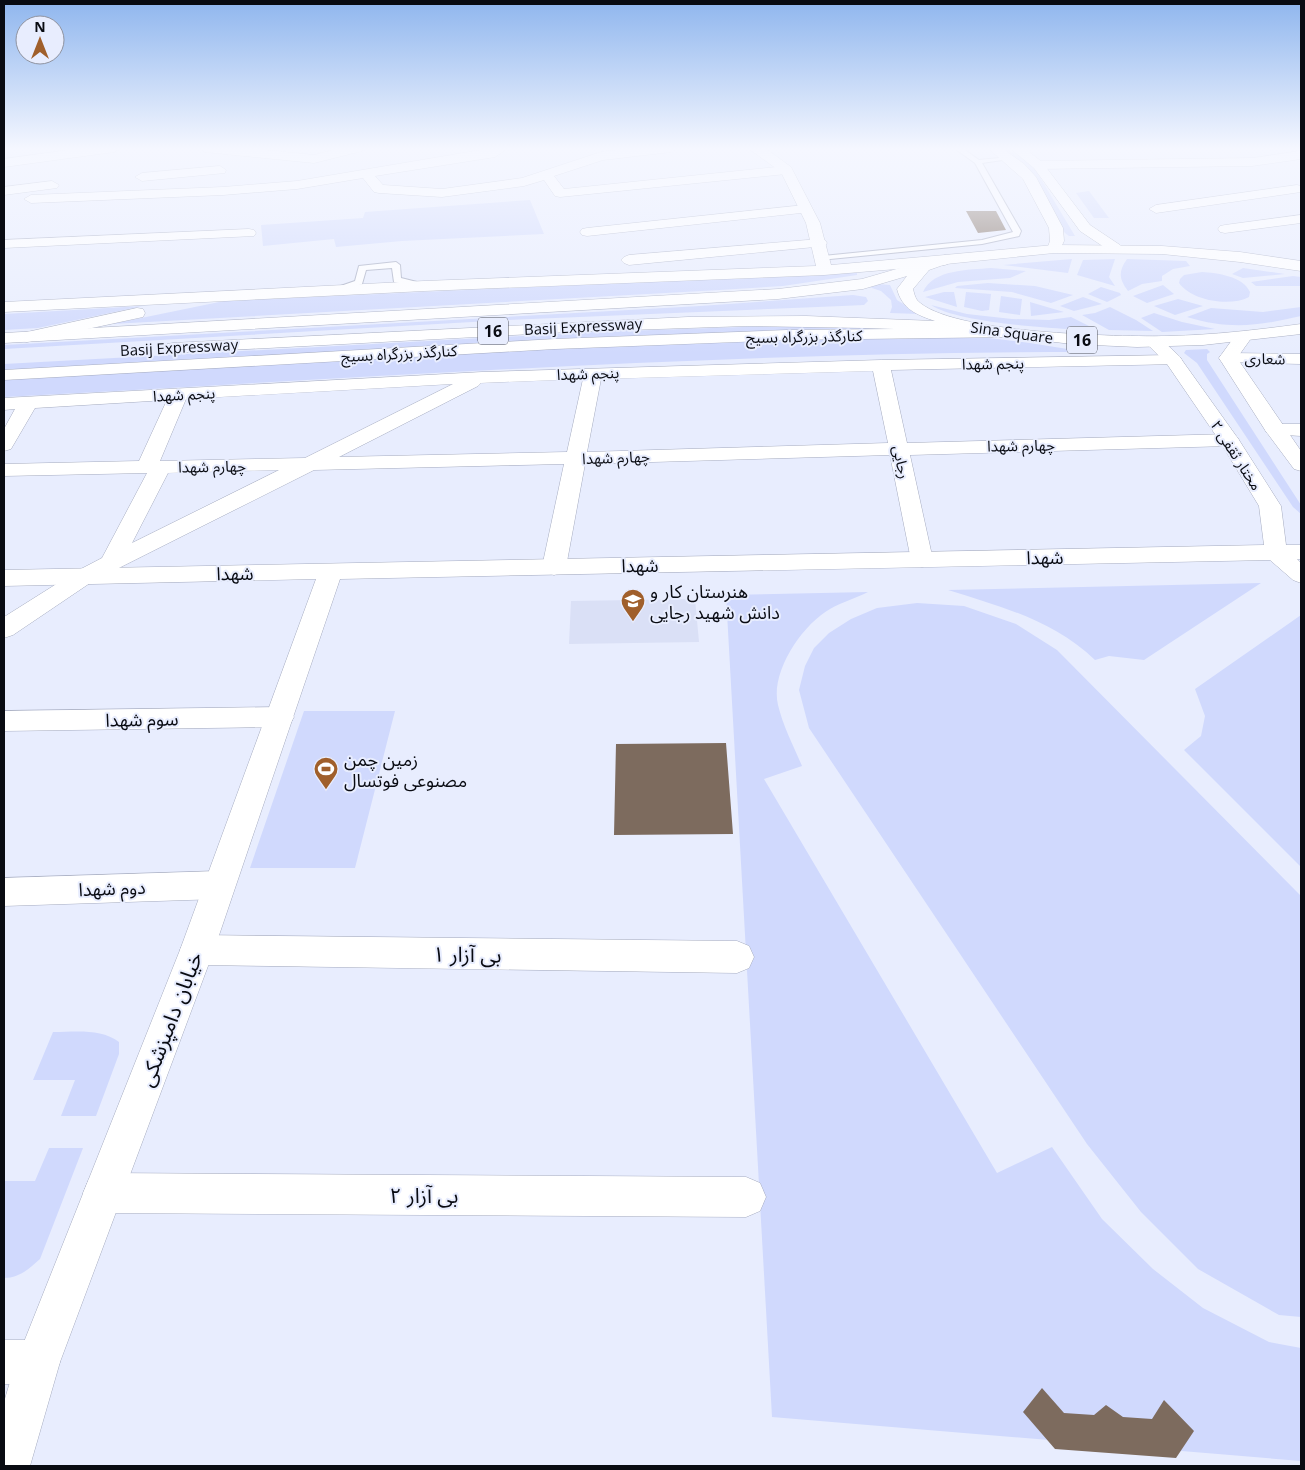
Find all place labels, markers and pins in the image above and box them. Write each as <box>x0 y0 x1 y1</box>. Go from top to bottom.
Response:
place label: هنرستان کار و دانش شهید رجایی <box>650 579 780 624</box>
school or university icon: هنرستان کار و دانش شهید رجایی <box>620 588 646 622</box>
place label: زمین چمن مصنوعی فوتسال <box>344 747 467 792</box>
sports icon: زمین چمن مصنوعی فوتسال <box>313 756 339 790</box>

